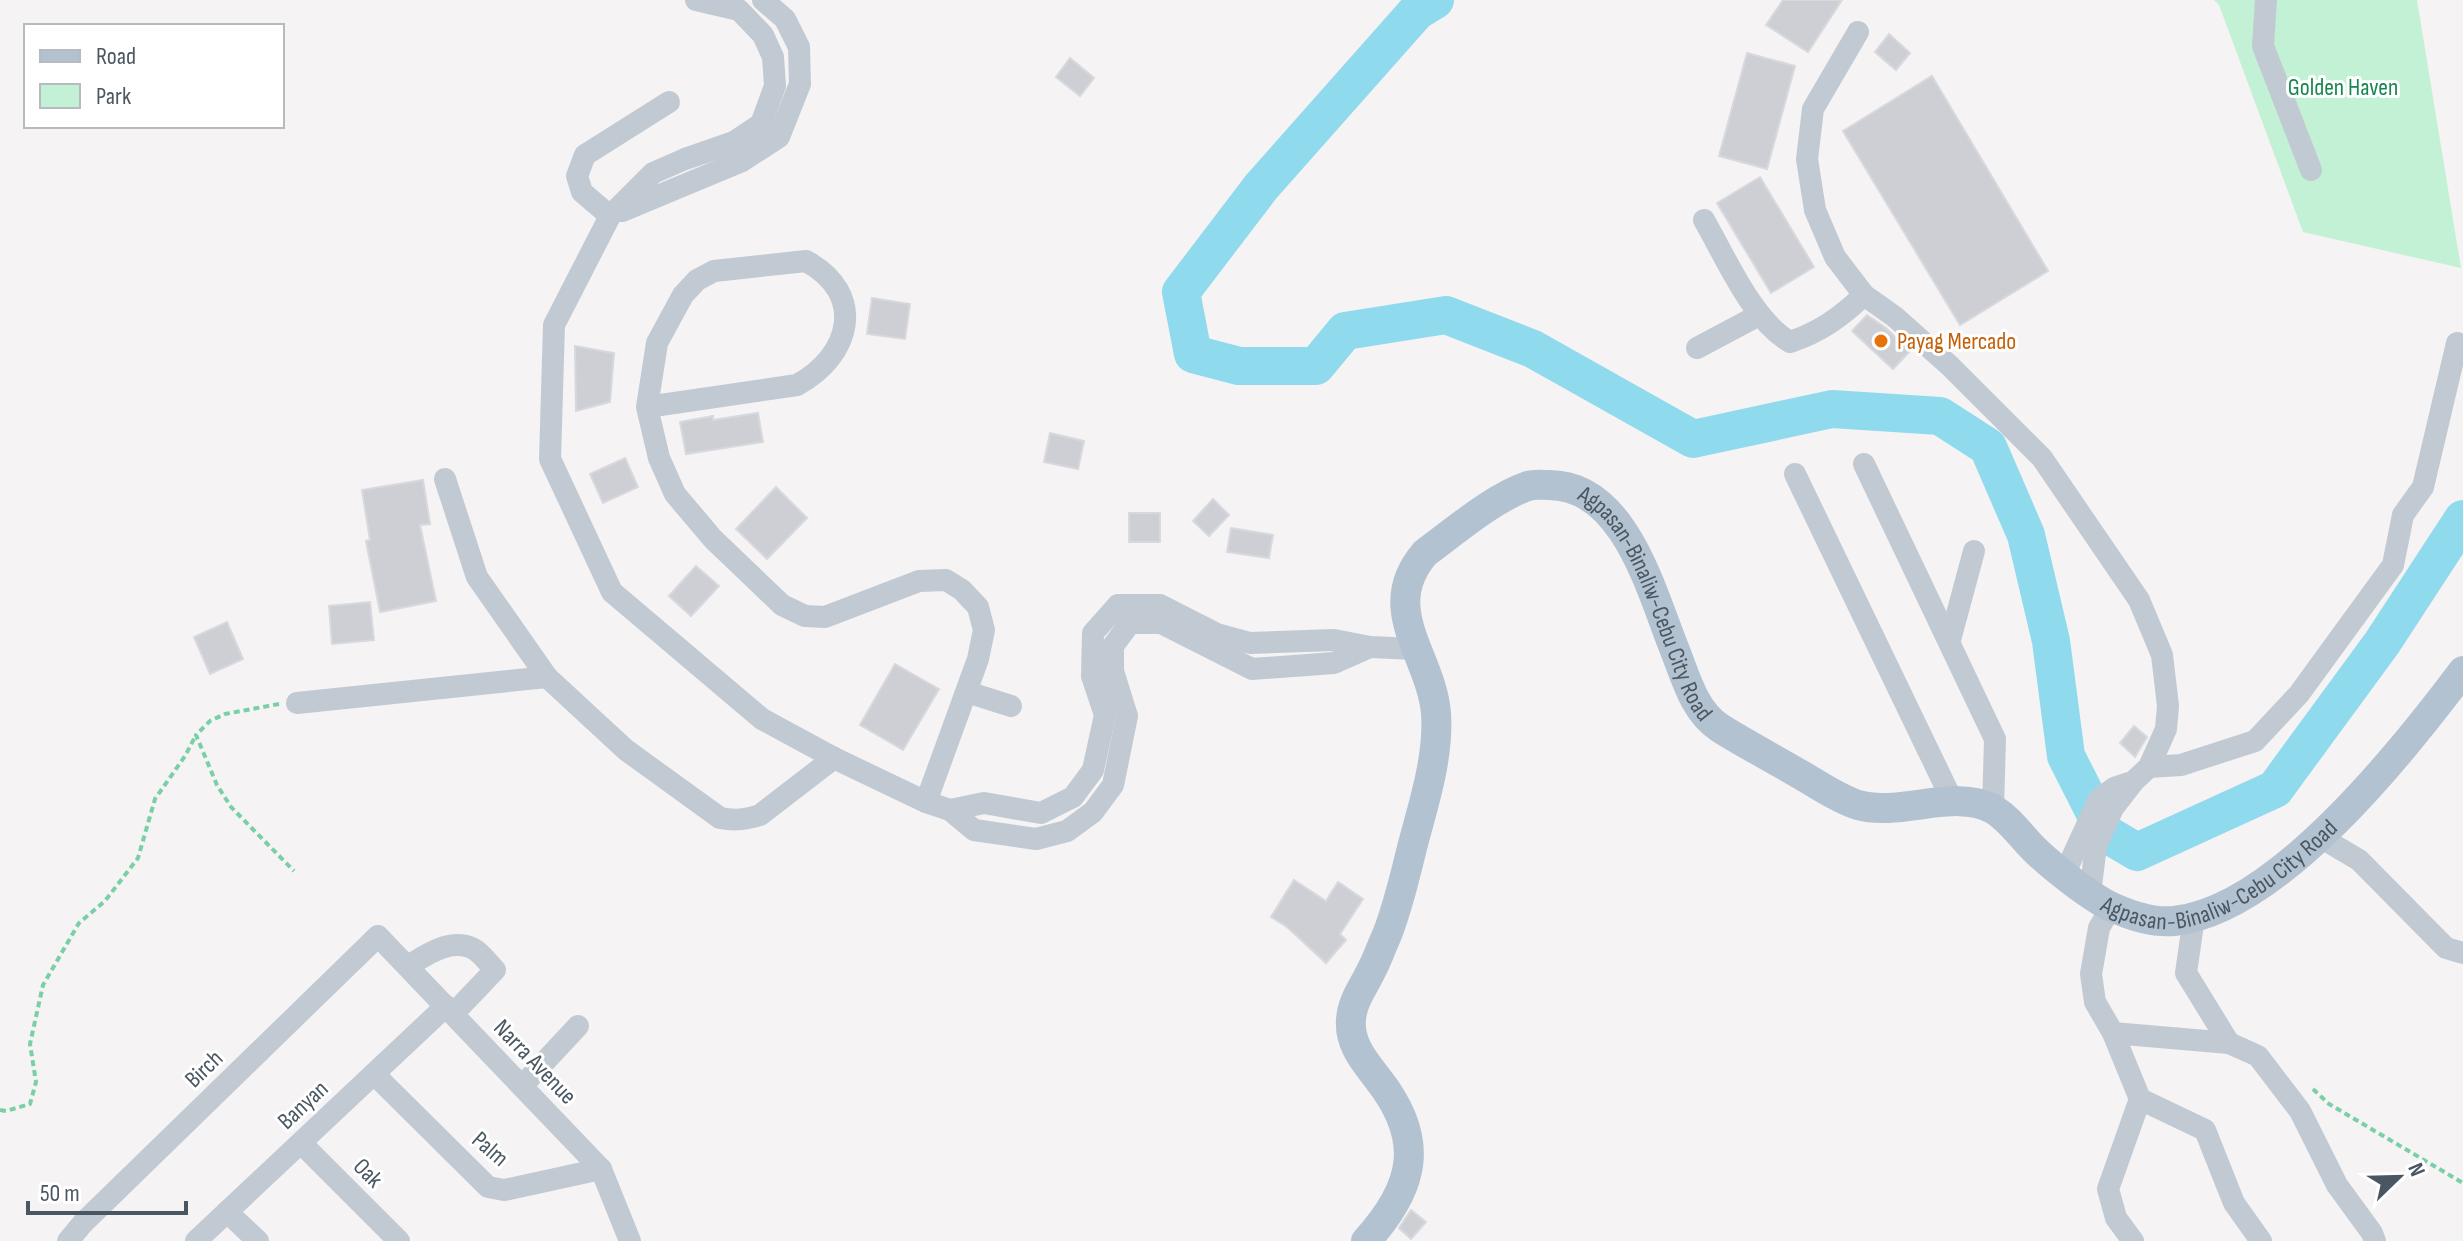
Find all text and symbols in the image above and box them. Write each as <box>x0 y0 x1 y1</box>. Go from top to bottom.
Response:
legend <box>24 24 284 128</box>
text: Road <box>96 42 136 71</box>
park label: Golden Haven <box>2288 73 2398 102</box>
text: Park <box>96 82 131 111</box>
place label: Payag Mercado <box>1897 327 2016 356</box>
marker: Payag Mercado <box>1872 332 1890 350</box>
street label: Agpasan-Binaliw-Cebu City Road <box>1573 478 1719 727</box>
street label: Agpasan-Binaliw-Cebu City Road <box>2095 813 2343 936</box>
street label: Narra Avenue <box>488 1014 582 1110</box>
street label: Birch <box>179 1044 229 1094</box>
street label: Banyan <box>272 1074 334 1136</box>
street label: Palm <box>466 1125 514 1173</box>
north arrow <box>2359 1137 2439 1217</box>
street label: Oak <box>347 1152 389 1194</box>
text: N <box>2401 1159 2431 1180</box>
scale bar <box>28 1165 186 1215</box>
text: 50 m <box>40 1179 80 1208</box>

